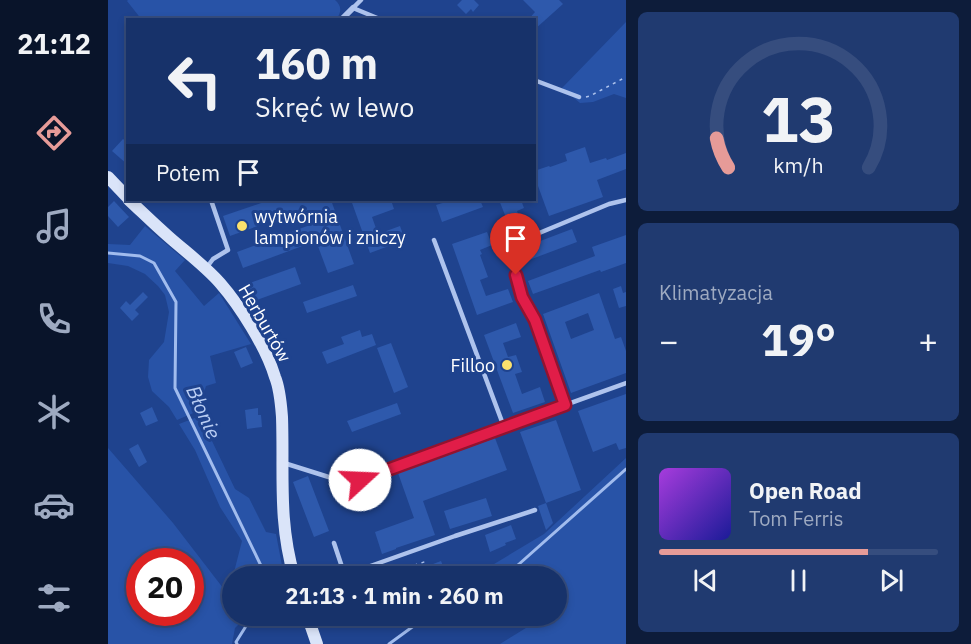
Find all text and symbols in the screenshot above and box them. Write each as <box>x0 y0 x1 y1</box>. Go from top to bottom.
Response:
text: 21:12 <box>17 26 91 61</box>
text: 160 m <box>255 36 378 91</box>
icon: left <box>156 42 234 120</box>
text: 13 <box>761 79 836 160</box>
text: Skręć w lewo <box>255 89 414 124</box>
icon: directions <box>33 112 75 154</box>
text: km/h <box>773 152 824 180</box>
icon: arrive <box>232 156 265 189</box>
text: Potem <box>156 158 220 187</box>
icon: music <box>33 205 75 247</box>
place label: wytwórnia lampionów i zniczy <box>254 205 406 249</box>
pin <box>490 213 541 275</box>
marker: wytwórnia lampionów i zniczy <box>235 219 249 233</box>
icon: arrive <box>499 222 532 255</box>
text: Klimatyzacja <box>659 279 773 306</box>
street label: Herburtów <box>233 280 297 366</box>
icon: phone <box>33 298 75 340</box>
text: 19° <box>761 310 836 368</box>
text: − <box>659 319 679 362</box>
text: + <box>918 319 938 362</box>
place label: Filloo <box>451 354 495 377</box>
marker: Filloo <box>500 358 514 372</box>
water label: Błonie <box>180 381 228 443</box>
icon: climate <box>33 391 75 433</box>
position arrow <box>328 448 392 512</box>
text: Open Road <box>749 476 862 505</box>
icon: car <box>33 484 75 526</box>
text: Tom Ferris <box>749 505 844 532</box>
speed limit sign: 20 <box>126 548 204 626</box>
icon: previous <box>689 564 722 597</box>
icon: pause <box>782 564 815 597</box>
icon: next <box>875 564 908 597</box>
icon: filters <box>33 577 75 619</box>
text: 21:13 · 1 min · 260 m <box>285 581 504 610</box>

